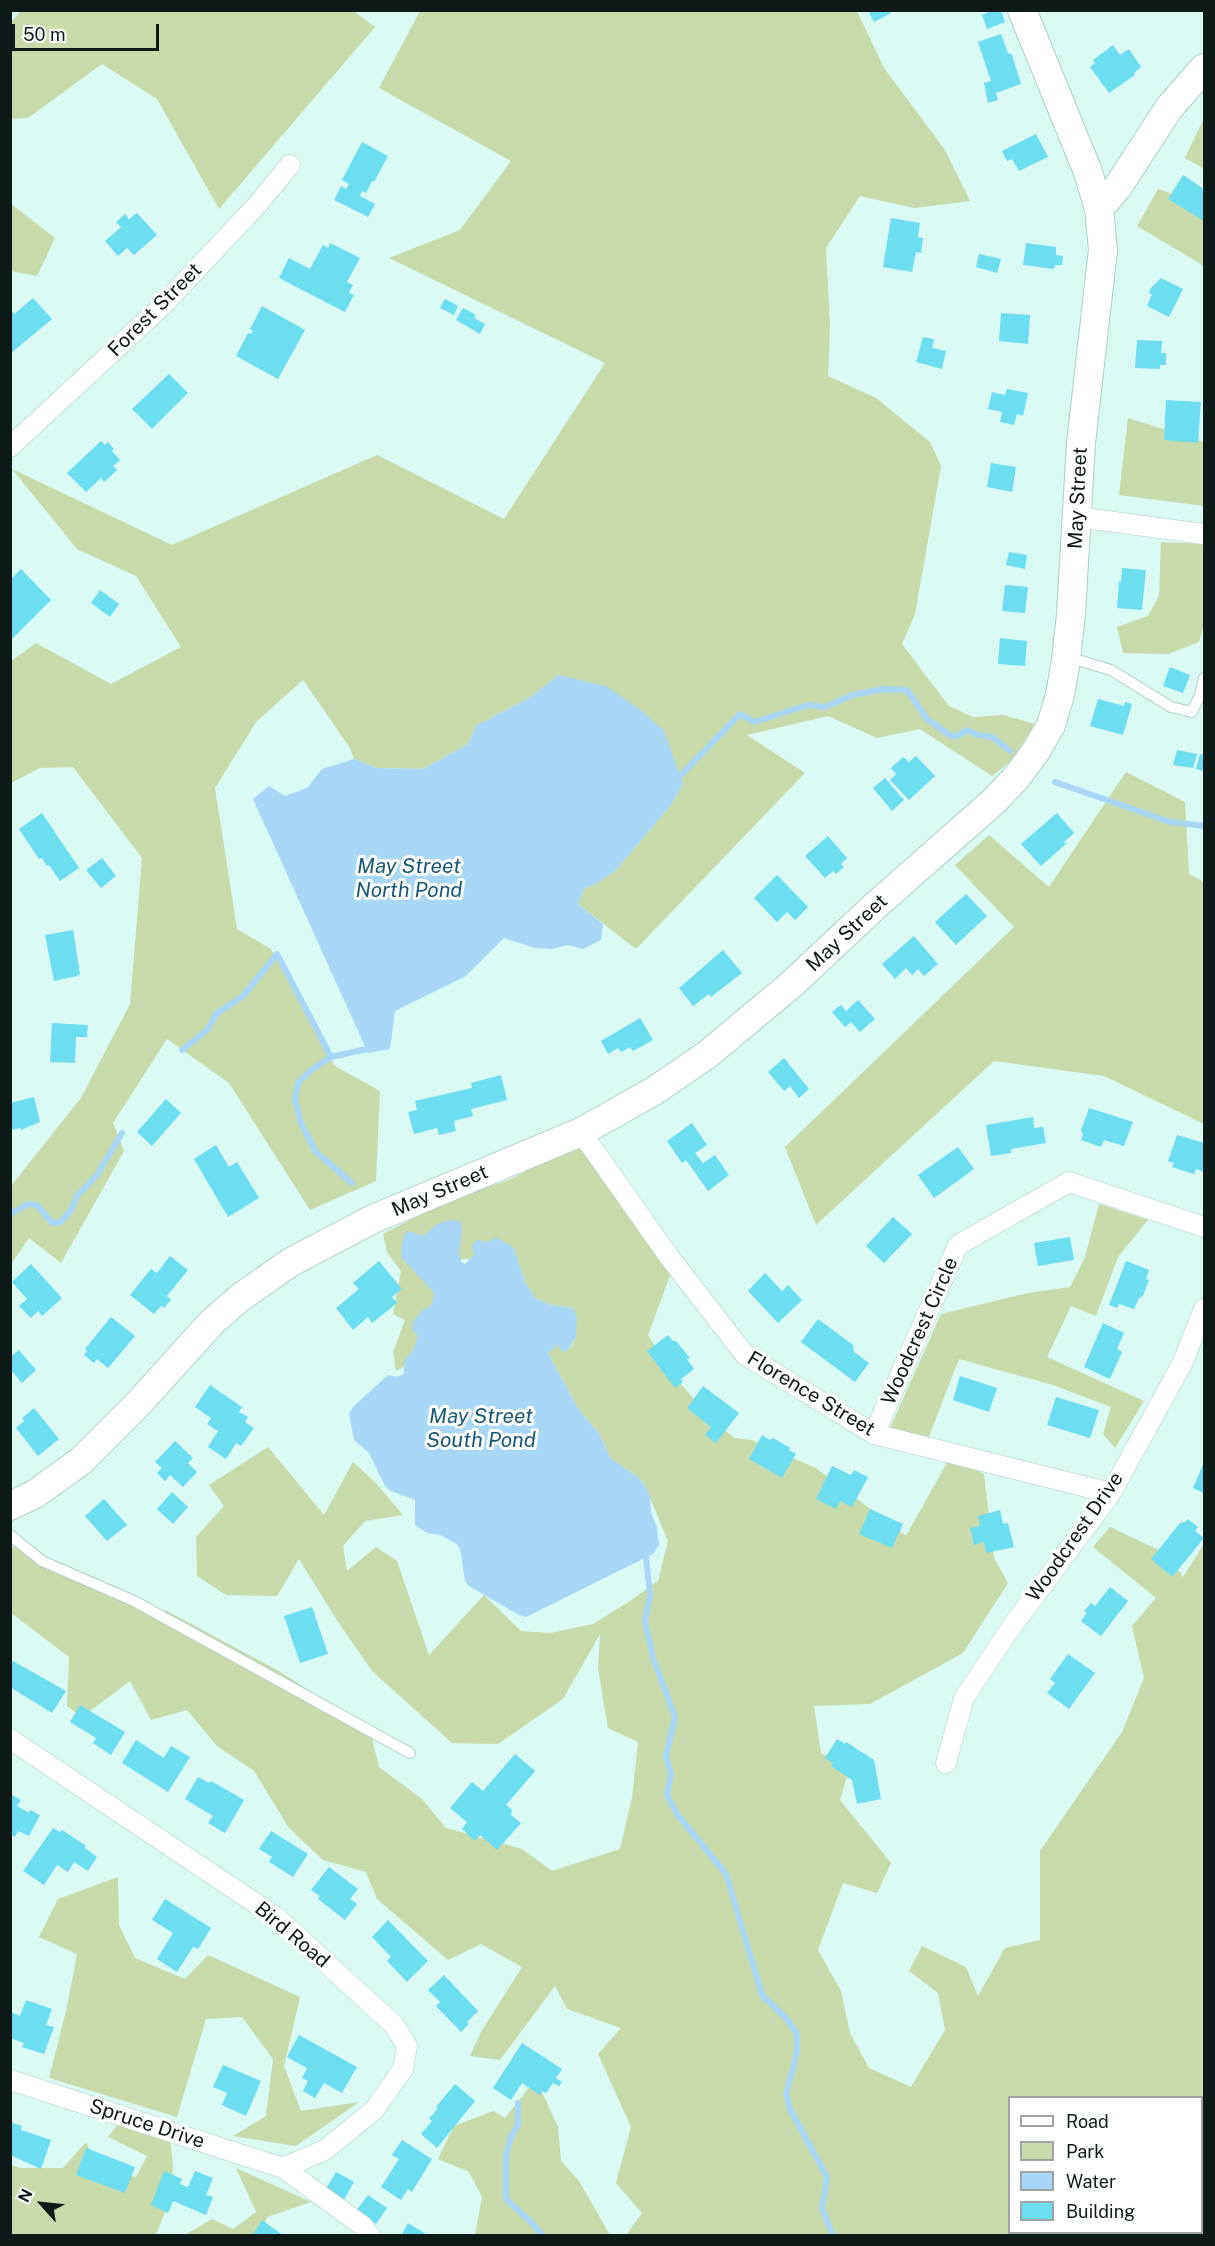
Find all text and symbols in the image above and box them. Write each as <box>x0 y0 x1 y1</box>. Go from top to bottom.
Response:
scale bar <box>15 12 162 50</box>
text: 50 m <box>23 24 66 45</box>
street label: Forest Street <box>103 258 207 362</box>
street label: May Street <box>1063 446 1093 550</box>
water label: May Street North Pond <box>356 854 462 904</box>
street label: May Street <box>801 889 893 977</box>
street label: May Street <box>388 1160 492 1222</box>
street label: Woodcrest Circle <box>877 1253 963 1409</box>
street label: Florence Street <box>743 1346 879 1442</box>
water label: May Street South Pond <box>426 1404 536 1454</box>
street label: Woodcrest Drive <box>1021 1468 1129 1606</box>
street label: Bird Road <box>250 1897 334 1973</box>
street label: Spruce Drive <box>86 2094 208 2154</box>
legend <box>1008 2096 1203 2234</box>
text: Road <box>1066 2111 1109 2132</box>
text: Park <box>1066 2141 1104 2162</box>
text: Water <box>1066 2171 1116 2192</box>
north arrow <box>12 2174 72 2234</box>
text: N <box>14 2186 37 2205</box>
text: Building <box>1066 2201 1135 2222</box>

